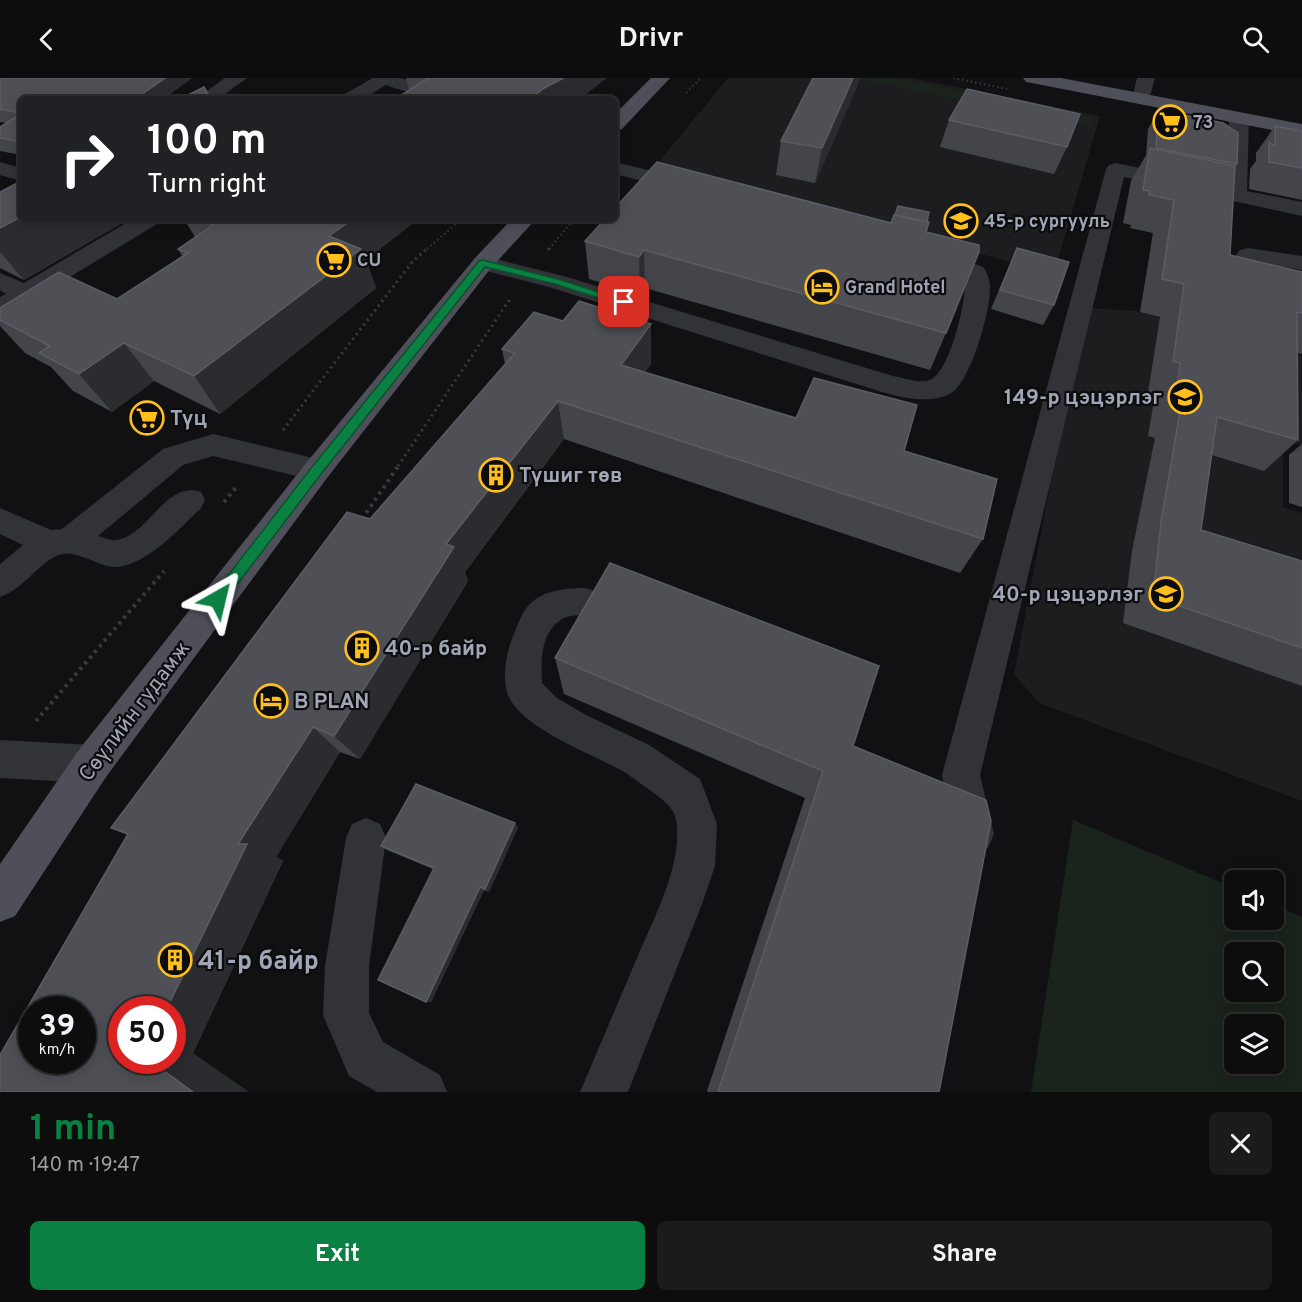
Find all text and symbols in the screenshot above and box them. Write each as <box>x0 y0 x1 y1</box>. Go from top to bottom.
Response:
text: Drivr <box>619 22 683 56</box>
icon: back <box>30 23 63 56</box>
icon: search <box>1239 23 1272 56</box>
supermarket icon: 73 <box>1152 104 1188 140</box>
place label: 73 <box>1193 112 1213 135</box>
text: 100 m <box>147 116 266 169</box>
icon: right <box>48 120 126 198</box>
text: Turn right <box>147 168 266 202</box>
school or university icon: 45-р сургууль <box>943 203 979 239</box>
place label: 45-р сургууль <box>984 211 1110 234</box>
supermarket icon: CU <box>316 242 352 278</box>
place label: CU <box>357 250 381 273</box>
hotel icon: Grand Hotel <box>804 269 840 305</box>
pin <box>598 276 649 327</box>
place label: Grand Hotel <box>845 277 946 300</box>
icon: arrive <box>607 285 640 318</box>
school or university icon: 149-р цэцэрлэг <box>1167 379 1203 415</box>
place label: 149-р цэцэрлэг <box>1004 385 1162 412</box>
supermarket icon: Түц <box>129 400 165 436</box>
place label: Түц <box>170 406 208 433</box>
building icon: Түшиг төв <box>478 457 514 493</box>
place label: Түшиг төв <box>519 463 623 490</box>
position arrow <box>186 567 250 631</box>
school or university icon: 40-р цэцэрлэг <box>1148 576 1184 612</box>
place label: 40-р цэцэрлэг <box>993 582 1143 609</box>
building icon: 40-р байр <box>344 630 380 666</box>
street label: Сөүлийн гудамж <box>74 636 197 787</box>
place label: 40-р байр <box>385 636 487 663</box>
hotel icon: B PLAN <box>253 683 289 719</box>
place label: B PLAN <box>294 689 369 716</box>
map controls <box>1224 870 1284 1074</box>
button: sound <box>1224 870 1284 930</box>
building icon: 41-р байр <box>157 942 193 978</box>
button: search <box>1224 942 1284 1002</box>
place label: 41-р байр <box>198 946 319 979</box>
speed limit sign: 50 <box>108 996 186 1074</box>
text: 39 <box>39 1009 75 1046</box>
button: layers <box>1224 1014 1284 1074</box>
text: km/h <box>39 1041 75 1060</box>
text: 1 min <box>30 1107 116 1153</box>
button: close <box>1209 1112 1272 1175</box>
text: 140 m · 19:47 <box>30 1153 140 1179</box>
button: Exit <box>30 1221 645 1290</box>
button: Share <box>657 1221 1272 1290</box>

